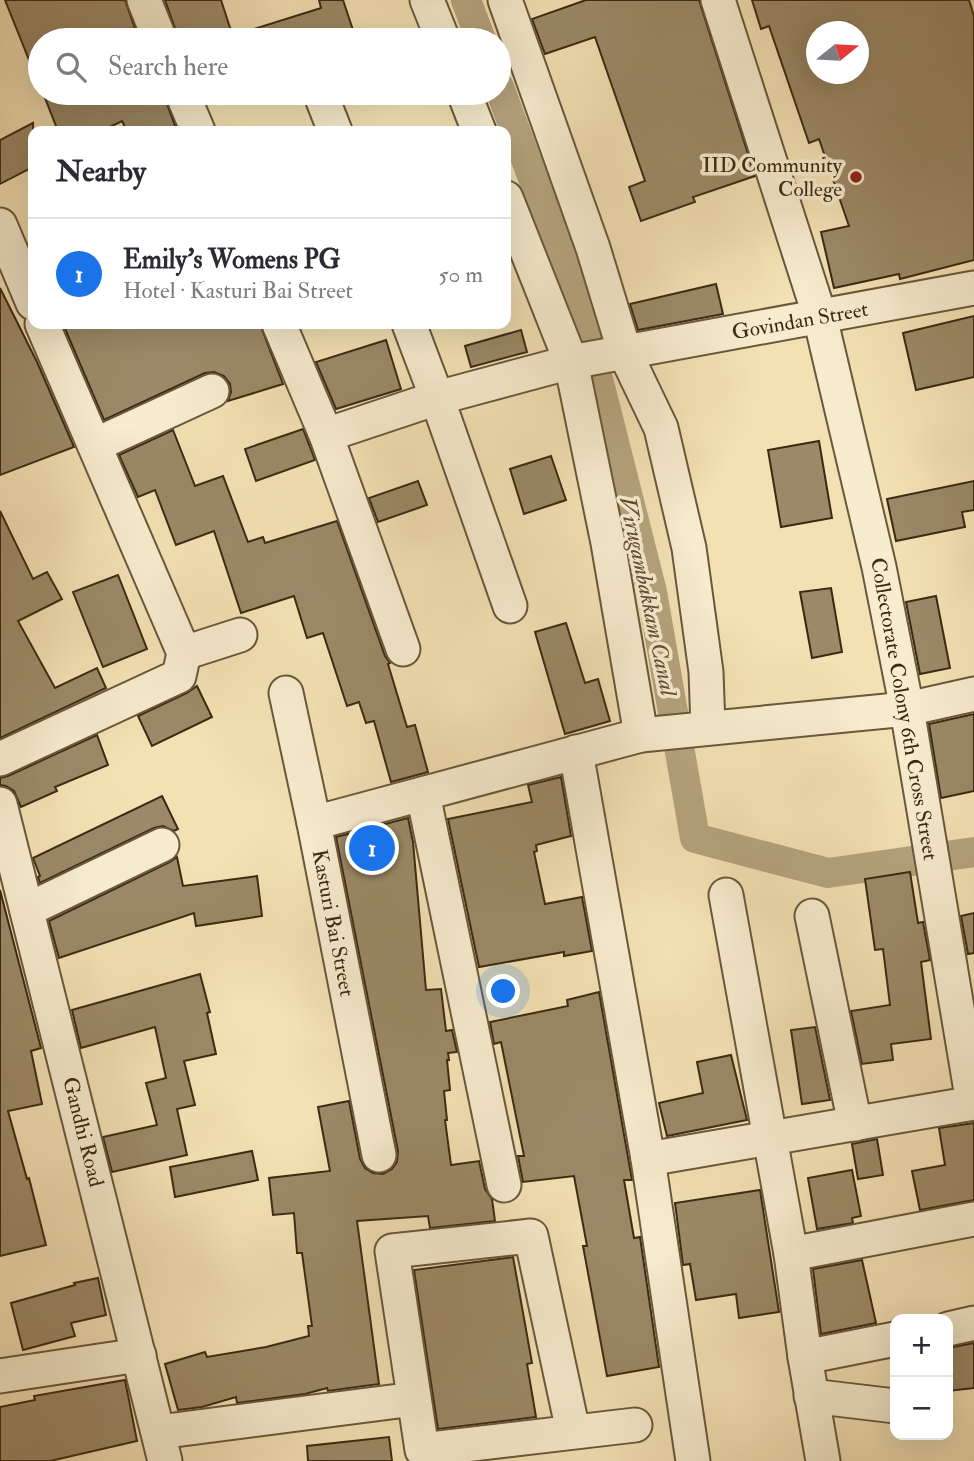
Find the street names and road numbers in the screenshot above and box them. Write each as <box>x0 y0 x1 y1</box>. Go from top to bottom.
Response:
street label: Govindan Street <box>730 296 870 346</box>
street label: Collectorate Colony 6th Cross Street <box>864 556 944 863</box>
street label: Kasturi Bai Street <box>306 847 361 999</box>
street label: Gandhi Road <box>56 1074 110 1190</box>

